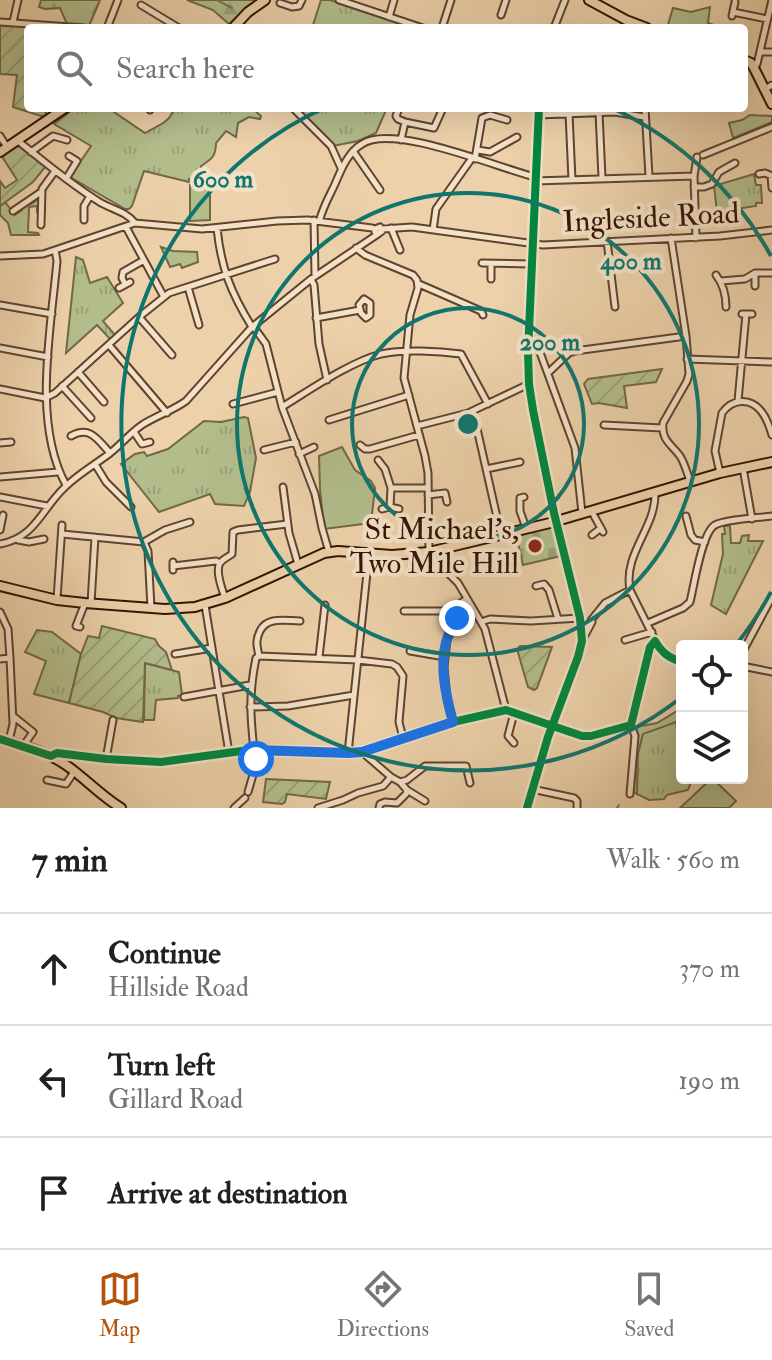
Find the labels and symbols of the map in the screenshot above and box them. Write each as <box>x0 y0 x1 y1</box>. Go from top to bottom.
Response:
text: 600 m <box>193 164 254 195</box>
street label: Ingleside Road <box>562 194 741 241</box>
text: 400 m <box>599 246 662 277</box>
text: 200 m <box>520 327 581 358</box>
centre of rings <box>454 410 482 438</box>
place label: St Michael's, Two Mile Hill <box>350 511 519 582</box>
marker: St Michael's, Two Mile Hill <box>526 537 544 555</box>
route end <box>439 600 475 636</box>
route start <box>238 741 274 777</box>

